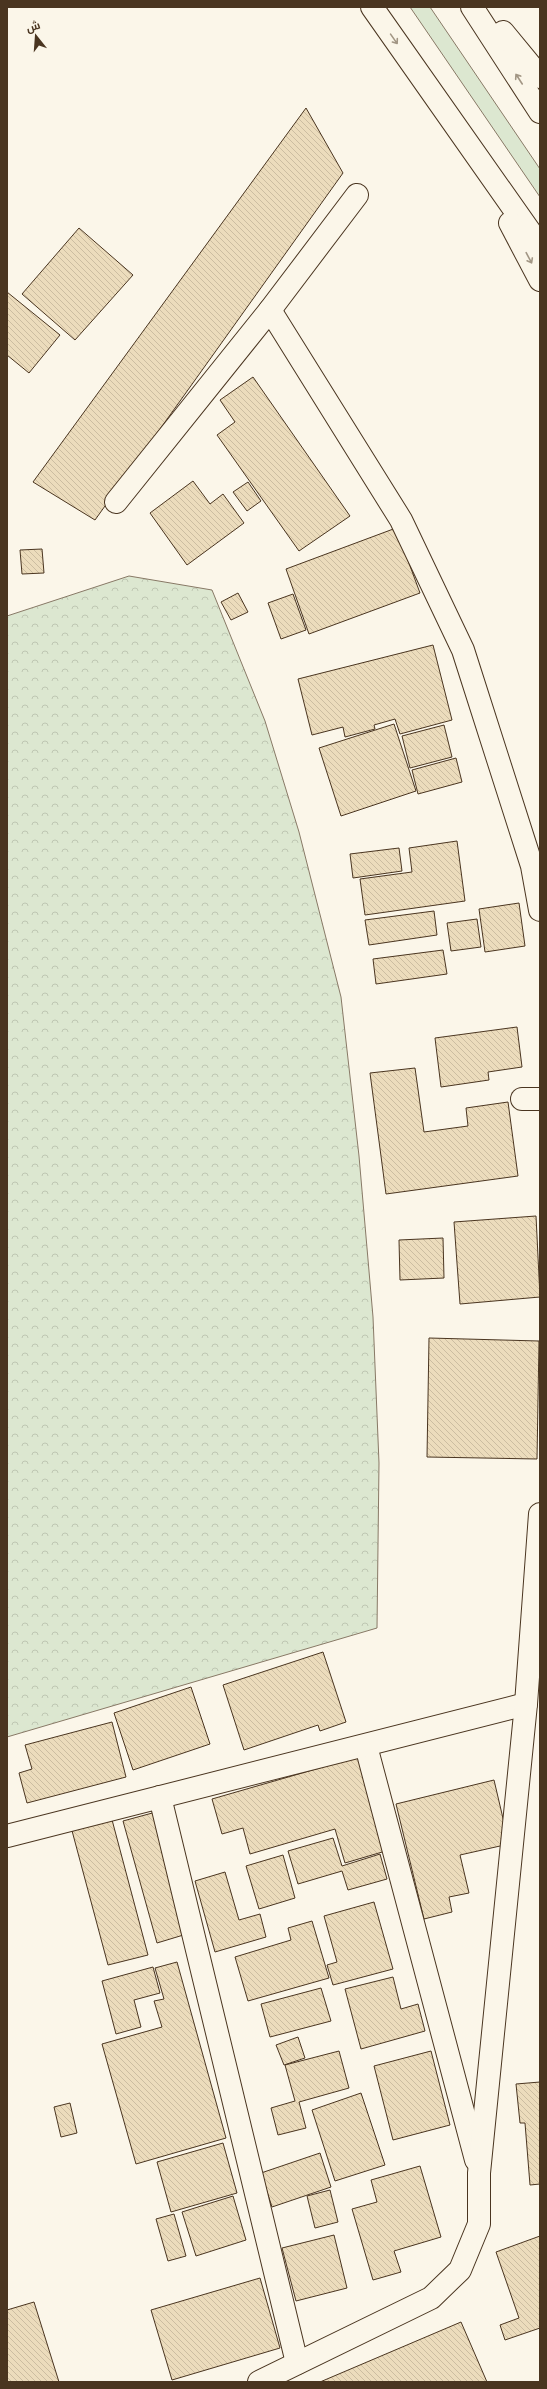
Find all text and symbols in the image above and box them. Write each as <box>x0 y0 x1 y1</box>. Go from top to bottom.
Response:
north arrow <box>16 16 56 56</box>
text: ش <box>24 18 42 35</box>
one-way arrow <box>390 33 398 44</box>
one-way arrow <box>515 74 523 85</box>
one-way arrow <box>525 252 533 264</box>

